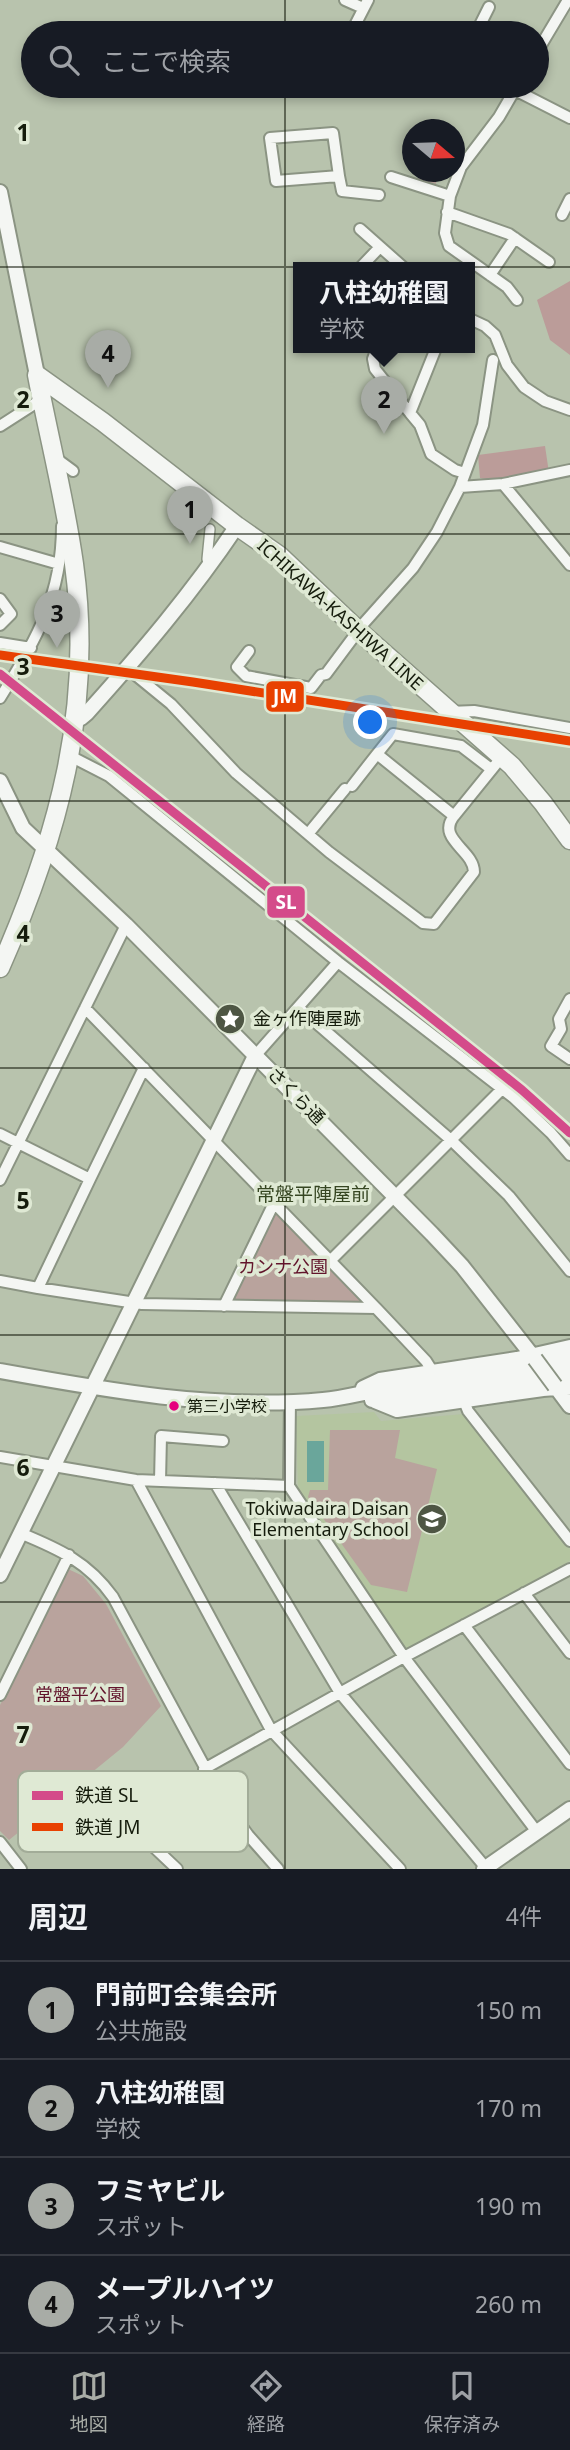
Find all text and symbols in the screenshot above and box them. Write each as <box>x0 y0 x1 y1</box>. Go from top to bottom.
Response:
search box <box>21 21 549 98</box>
icon: search <box>45 41 83 79</box>
text: ここで検索 <box>101 43 231 79</box>
text: 1 <box>16 116 30 148</box>
north arrow <box>402 119 465 182</box>
popup <box>293 262 475 353</box>
text: 八柱幼稚園 <box>319 274 449 310</box>
text: 学校 <box>319 312 365 344</box>
pin: 4 <box>85 330 131 388</box>
pin: 2 <box>361 376 407 434</box>
text: 2 <box>16 383 30 415</box>
pin: 1 <box>167 486 213 544</box>
street label: ICHIKAWA-KASHIWA LINE <box>253 533 429 695</box>
pin: 3 <box>34 590 80 648</box>
text: 3 <box>16 650 30 682</box>
line badge: JM <box>265 680 305 713</box>
text: JM <box>271 683 297 709</box>
your location <box>353 705 387 739</box>
line badge: SL <box>266 885 306 919</box>
text: SL <box>275 889 297 915</box>
text: 4 <box>16 917 30 949</box>
place icon: 金ヶ作陣屋跡 <box>213 1002 247 1036</box>
place label: 金ヶ作陣屋跡 <box>253 1006 361 1030</box>
street label: さくら通 <box>263 1061 331 1129</box>
district label: 常盤平陣屋前 <box>256 1181 370 1207</box>
text: 5 <box>16 1184 30 1216</box>
park label: カンナ公園 <box>238 1254 328 1278</box>
place label: 第三小学校 <box>187 1395 267 1417</box>
marker: 第三小学校 <box>167 1399 181 1413</box>
text: 6 <box>16 1451 30 1483</box>
place label: Tokiwadaira Daisan Elementary School <box>245 1496 409 1541</box>
school or university icon: Tokiwadaira Daisan Elementary School <box>415 1502 449 1536</box>
park label: 常盤平公園 <box>35 1682 125 1706</box>
text: 7 <box>16 1718 30 1750</box>
legend <box>18 1771 248 1852</box>
text: 鉄道 SL <box>75 1782 138 1808</box>
text: 鉄道 JM <box>75 1814 140 1840</box>
text: 周辺 <box>28 1896 88 1937</box>
text: 4件 <box>506 1900 542 1932</box>
text: 門前町会集会所 <box>95 1976 277 2012</box>
text: 1 <box>44 1994 58 2026</box>
text: 150 m <box>475 1994 542 2026</box>
text: 公共施設 <box>95 2014 187 2046</box>
text: 八柱幼稚園 <box>95 2074 225 2110</box>
text: 2 <box>44 2092 58 2124</box>
text: 170 m <box>475 2092 542 2124</box>
text: 学校 <box>95 2112 141 2144</box>
text: フミヤビル <box>95 2172 225 2208</box>
text: 3 <box>44 2190 58 2222</box>
text: 190 m <box>475 2190 542 2222</box>
text: スポット <box>95 2210 187 2242</box>
text: メープルハイツ <box>95 2270 275 2306</box>
text: 4 <box>44 2288 58 2320</box>
text: 260 m <box>475 2288 542 2320</box>
text: スポット <box>95 2308 187 2340</box>
tab: 地図 <box>70 2367 108 2437</box>
tab: 経路 <box>247 2367 285 2437</box>
tab: 保存済み <box>424 2367 500 2437</box>

